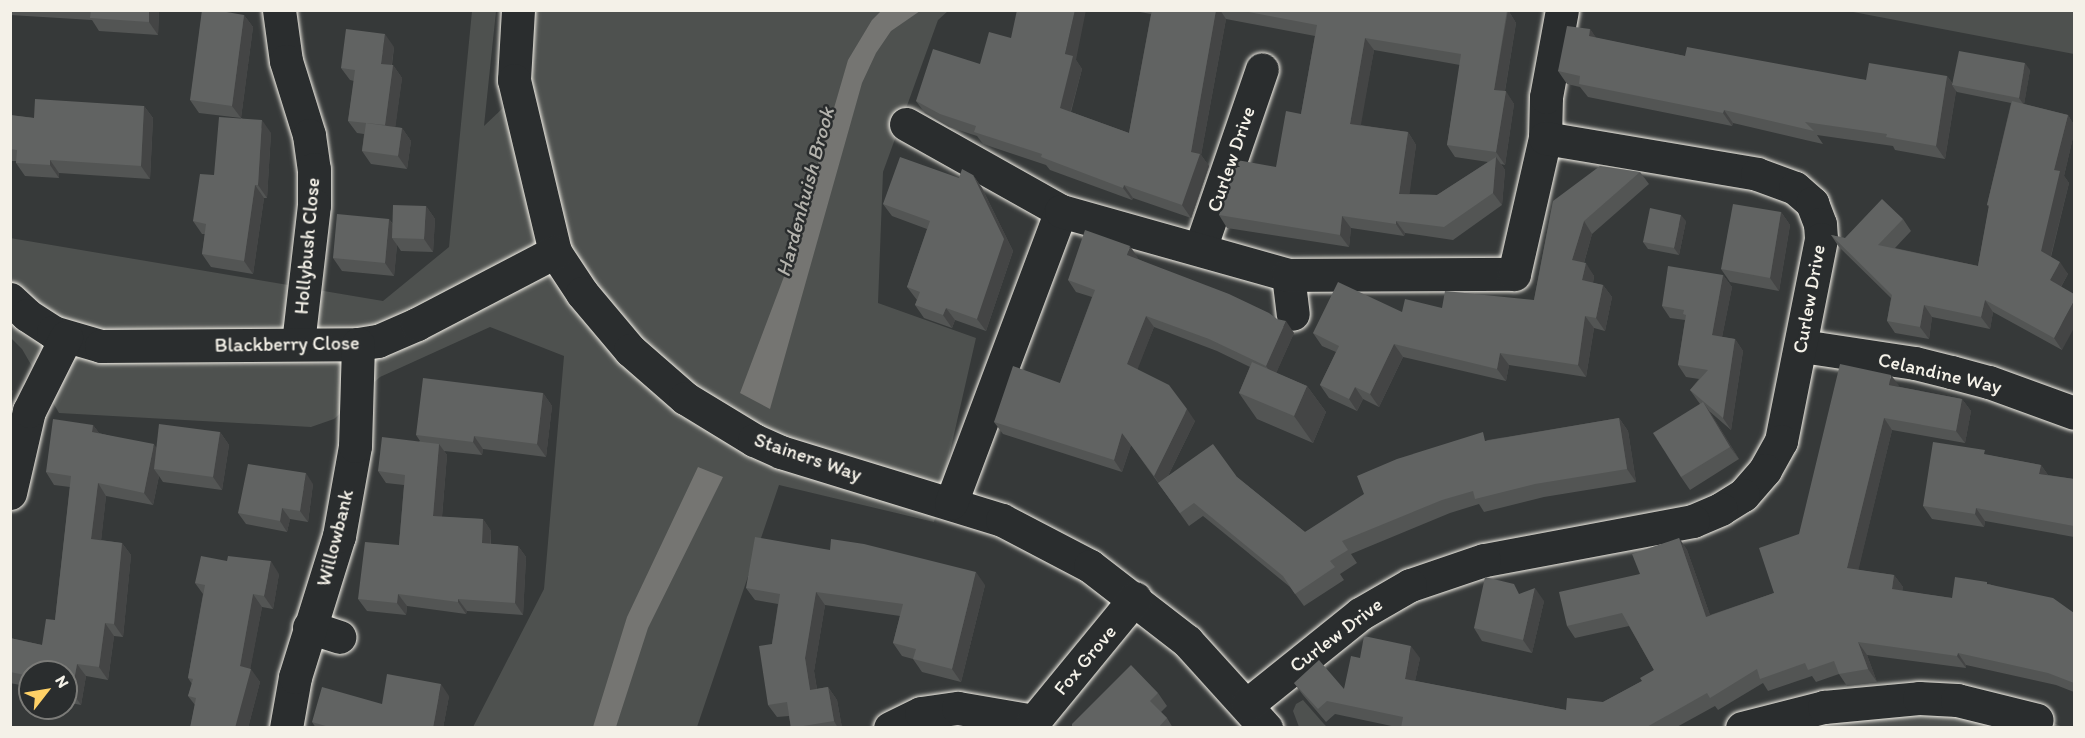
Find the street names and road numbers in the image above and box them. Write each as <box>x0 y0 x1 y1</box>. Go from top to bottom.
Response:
street label: Curlew Drive <box>1202 103 1260 215</box>
street label: Hollybush Close <box>289 177 325 315</box>
street label: Curlew Drive <box>1788 243 1830 355</box>
street label: Blackberry Close <box>214 331 360 357</box>
street label: Celandine Way <box>1876 347 2004 399</box>
street label: Stainers Way <box>751 427 865 487</box>
street label: Willowbank <box>311 487 359 589</box>
street label: Curlew Drive <box>1285 592 1387 678</box>
street label: Fox Grove <box>1048 620 1122 700</box>

